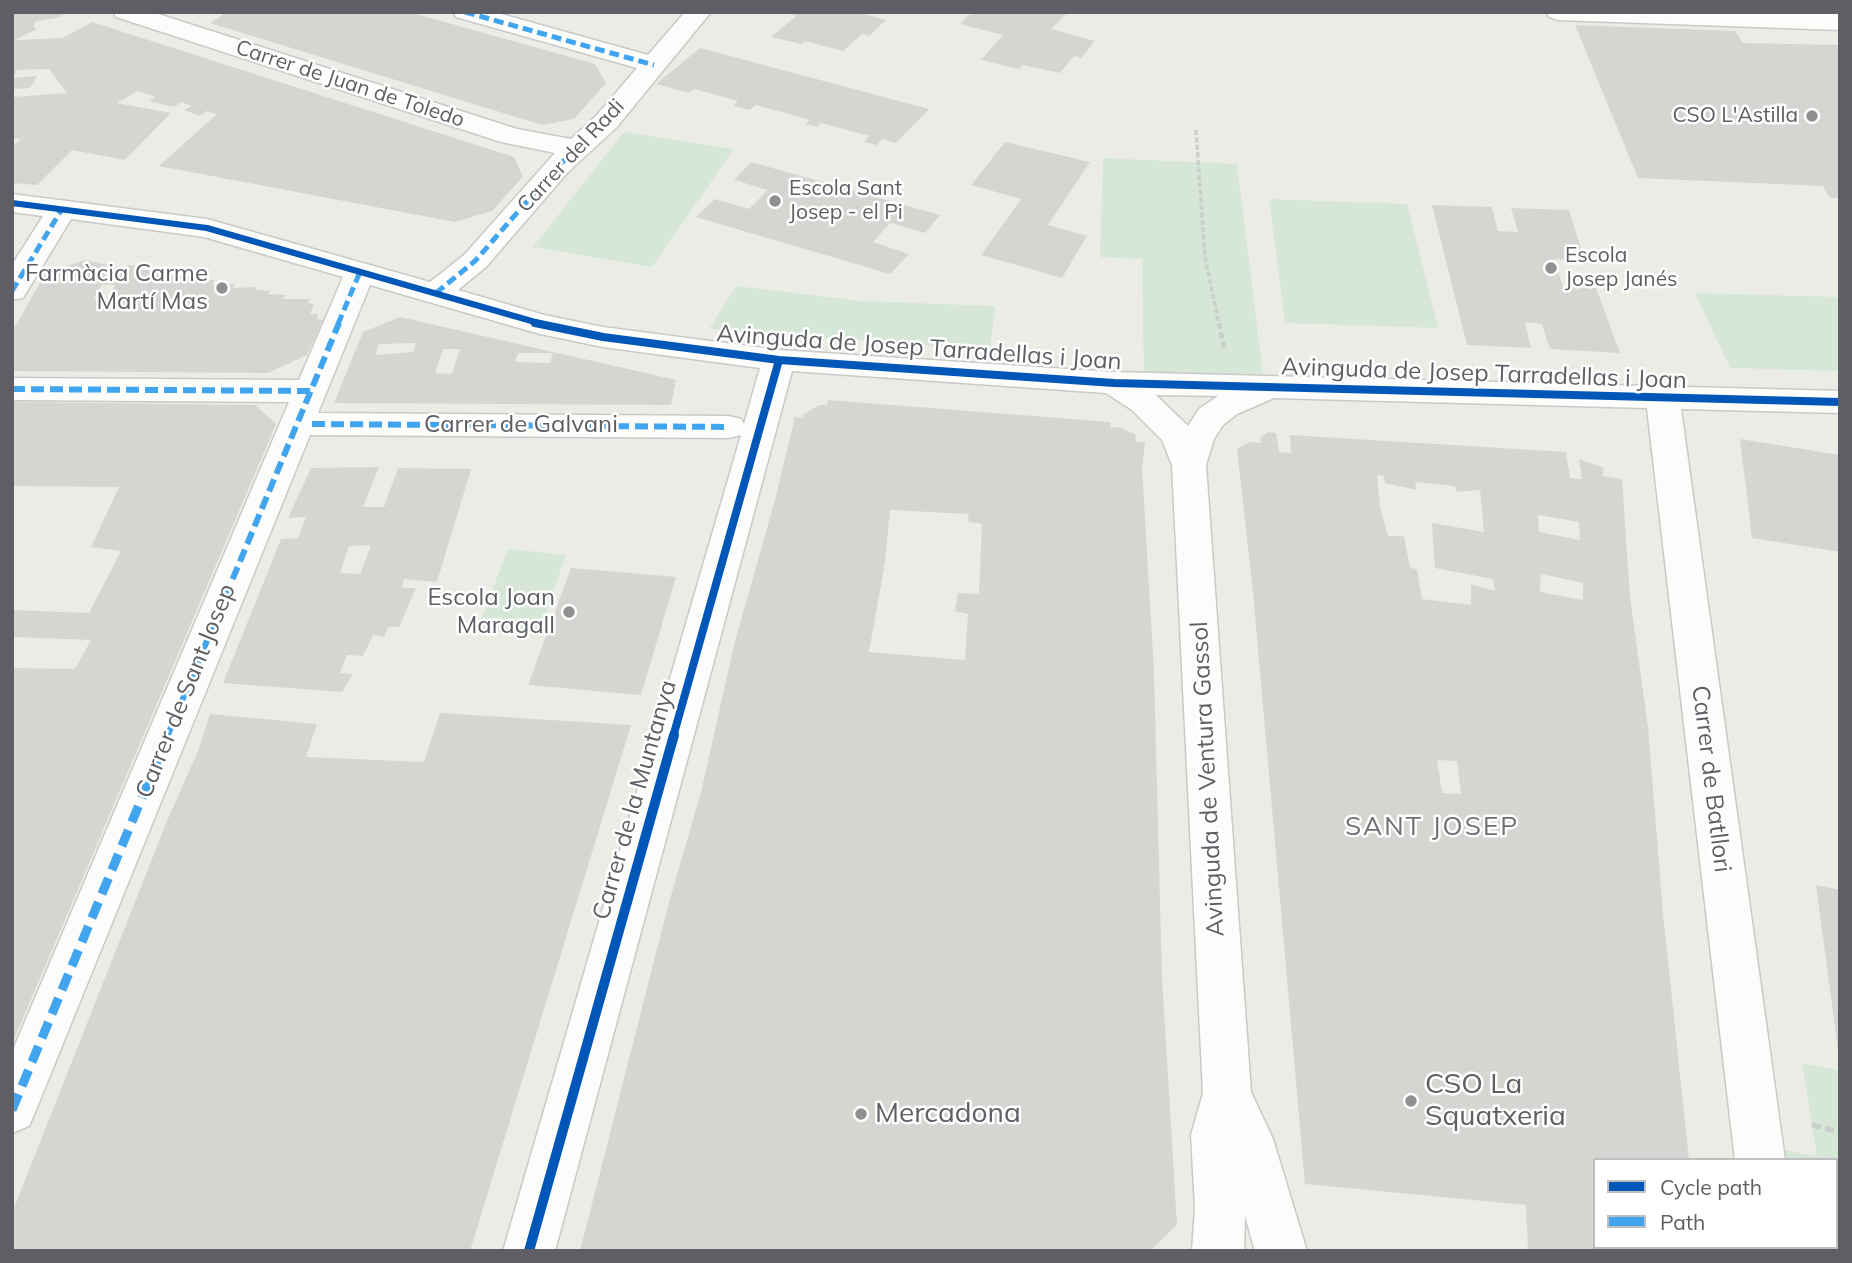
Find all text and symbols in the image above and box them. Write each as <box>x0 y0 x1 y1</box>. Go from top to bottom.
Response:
street label: Carrer de Juan de Toledo <box>233 35 467 133</box>
street label: Carrer del Radi <box>512 94 630 218</box>
place label: CSO L'Astilla <box>1672 103 1798 129</box>
marker: CSO L'Astilla <box>1804 108 1820 124</box>
place label: Escola Sant Josep - el Pi <box>789 176 903 226</box>
marker: Escola Sant Josep - el Pi <box>767 193 783 209</box>
place label: Escola Josep Janés <box>1565 243 1677 293</box>
place label: Farmàcia Carme Martí Mas <box>25 260 208 316</box>
marker: Escola Josep Janés <box>1543 260 1559 276</box>
marker: Farmàcia Carme Martí Mas <box>214 280 230 296</box>
street label: Avinguda de Josep Tarradellas i Joan <box>715 319 1123 377</box>
street label: Avinguda de Josep Tarradellas i Joan <box>1281 353 1687 395</box>
street label: Carrer de Galvani <box>424 411 618 439</box>
street label: Carrer de Sant Josep <box>130 580 242 802</box>
place label: Escola Joan Maragall <box>427 584 555 640</box>
marker: Escola Joan Maragall <box>561 604 577 620</box>
street label: Avinguda de Ventura Gassol <box>1185 621 1231 937</box>
street label: Carrer de la Muntanya <box>587 677 683 923</box>
street label: Carrer de Batllori <box>1685 684 1737 874</box>
district label: SANT JOSEP <box>1346 811 1518 843</box>
place label: CSO La Squatxeria <box>1425 1068 1566 1134</box>
marker: CSO La Squatxeria <box>1403 1093 1419 1109</box>
place label: Mercadona <box>875 1097 1021 1131</box>
marker: Mercadona <box>853 1106 869 1122</box>
legend <box>1593 1158 1838 1249</box>
text: Cycle path <box>1660 1174 1762 1200</box>
text: Path <box>1660 1209 1705 1235</box>

